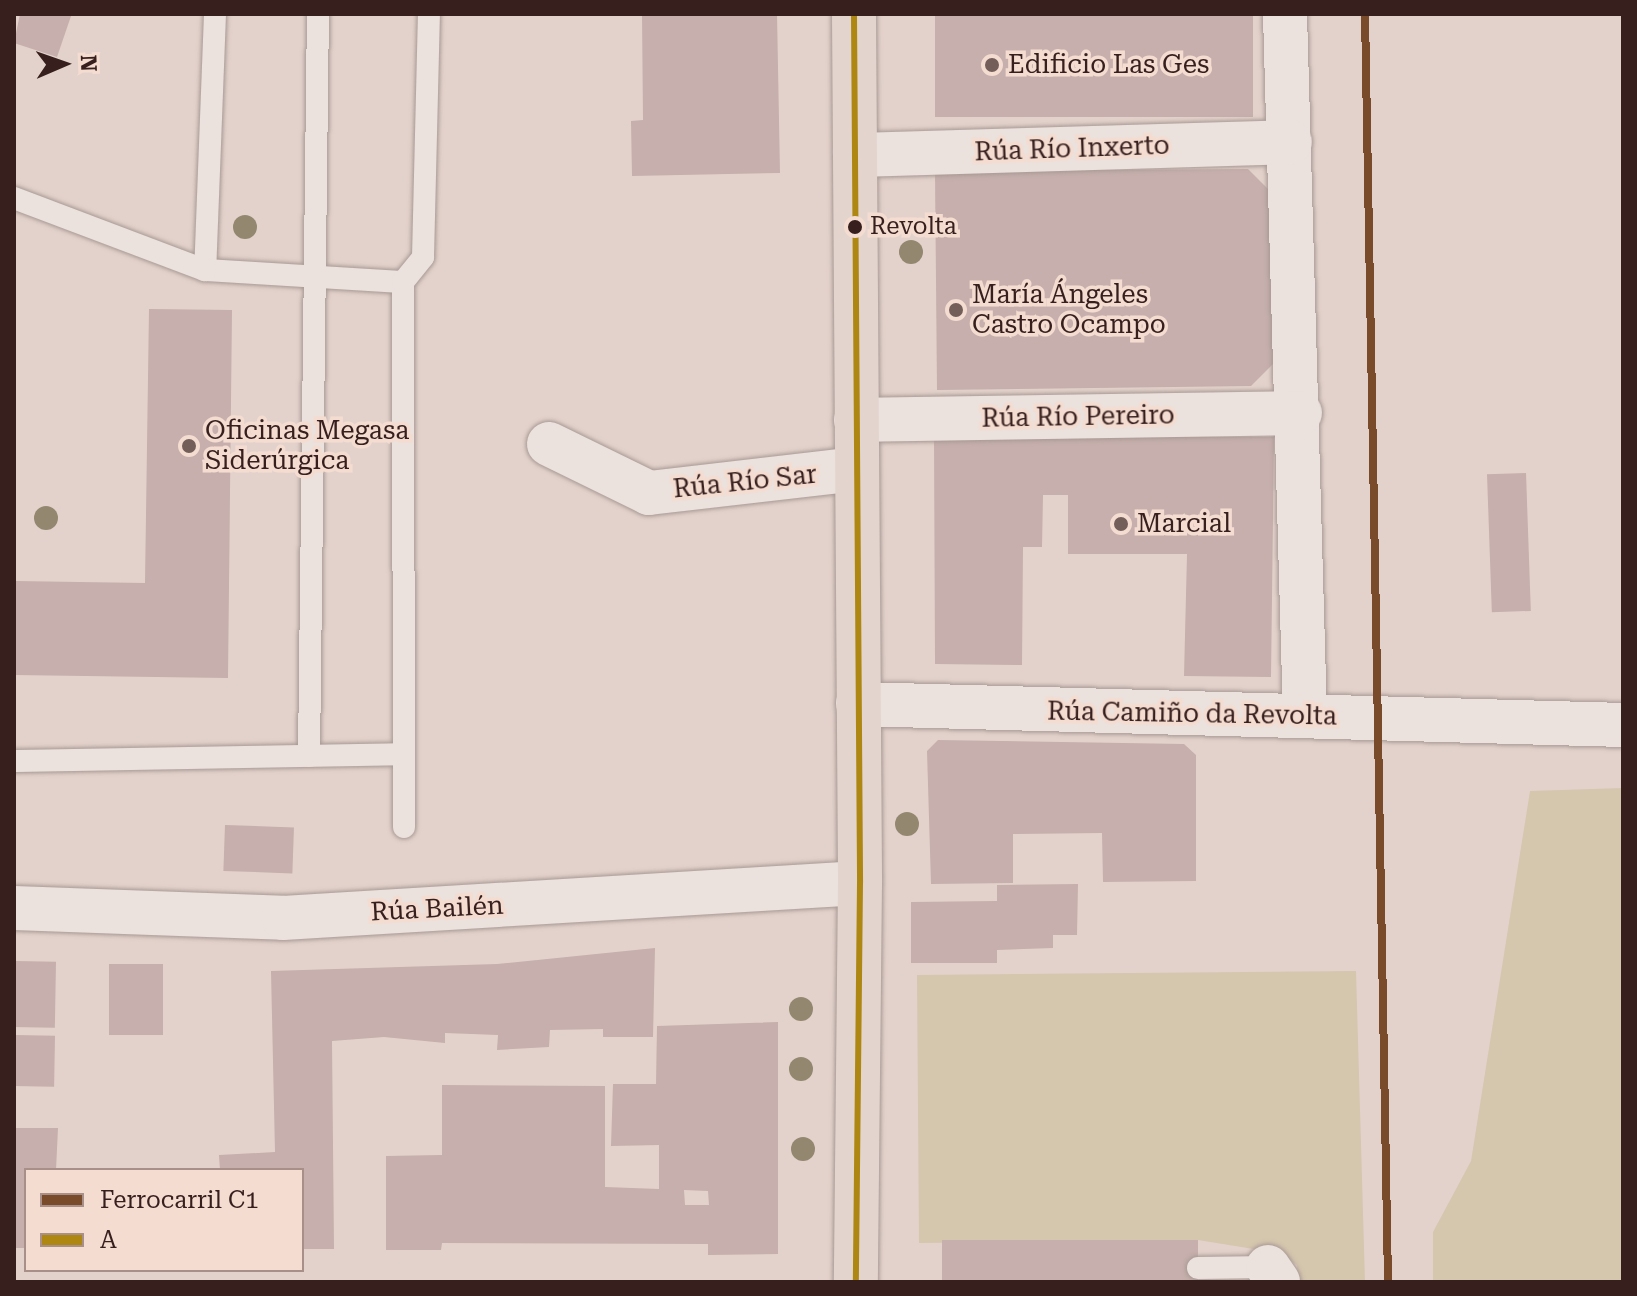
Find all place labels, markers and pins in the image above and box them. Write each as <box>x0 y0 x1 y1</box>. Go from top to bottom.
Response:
place label: Edificio Las Ges <box>1008 49 1209 81</box>
marker: Edificio Las Ges <box>983 56 1001 74</box>
place label: Revolta <box>870 213 957 241</box>
marker: Revolta <box>847 219 863 235</box>
place label: María Ángeles Castro Ocampo <box>972 279 1166 340</box>
marker: María Ángeles Castro Ocampo <box>947 301 965 319</box>
place label: Oficinas Megasa Siderúrgica <box>205 415 409 476</box>
marker: Oficinas Megasa Siderúrgica <box>180 437 198 455</box>
place label: Marcial <box>1137 508 1231 540</box>
marker: Marcial <box>1112 515 1130 533</box>

